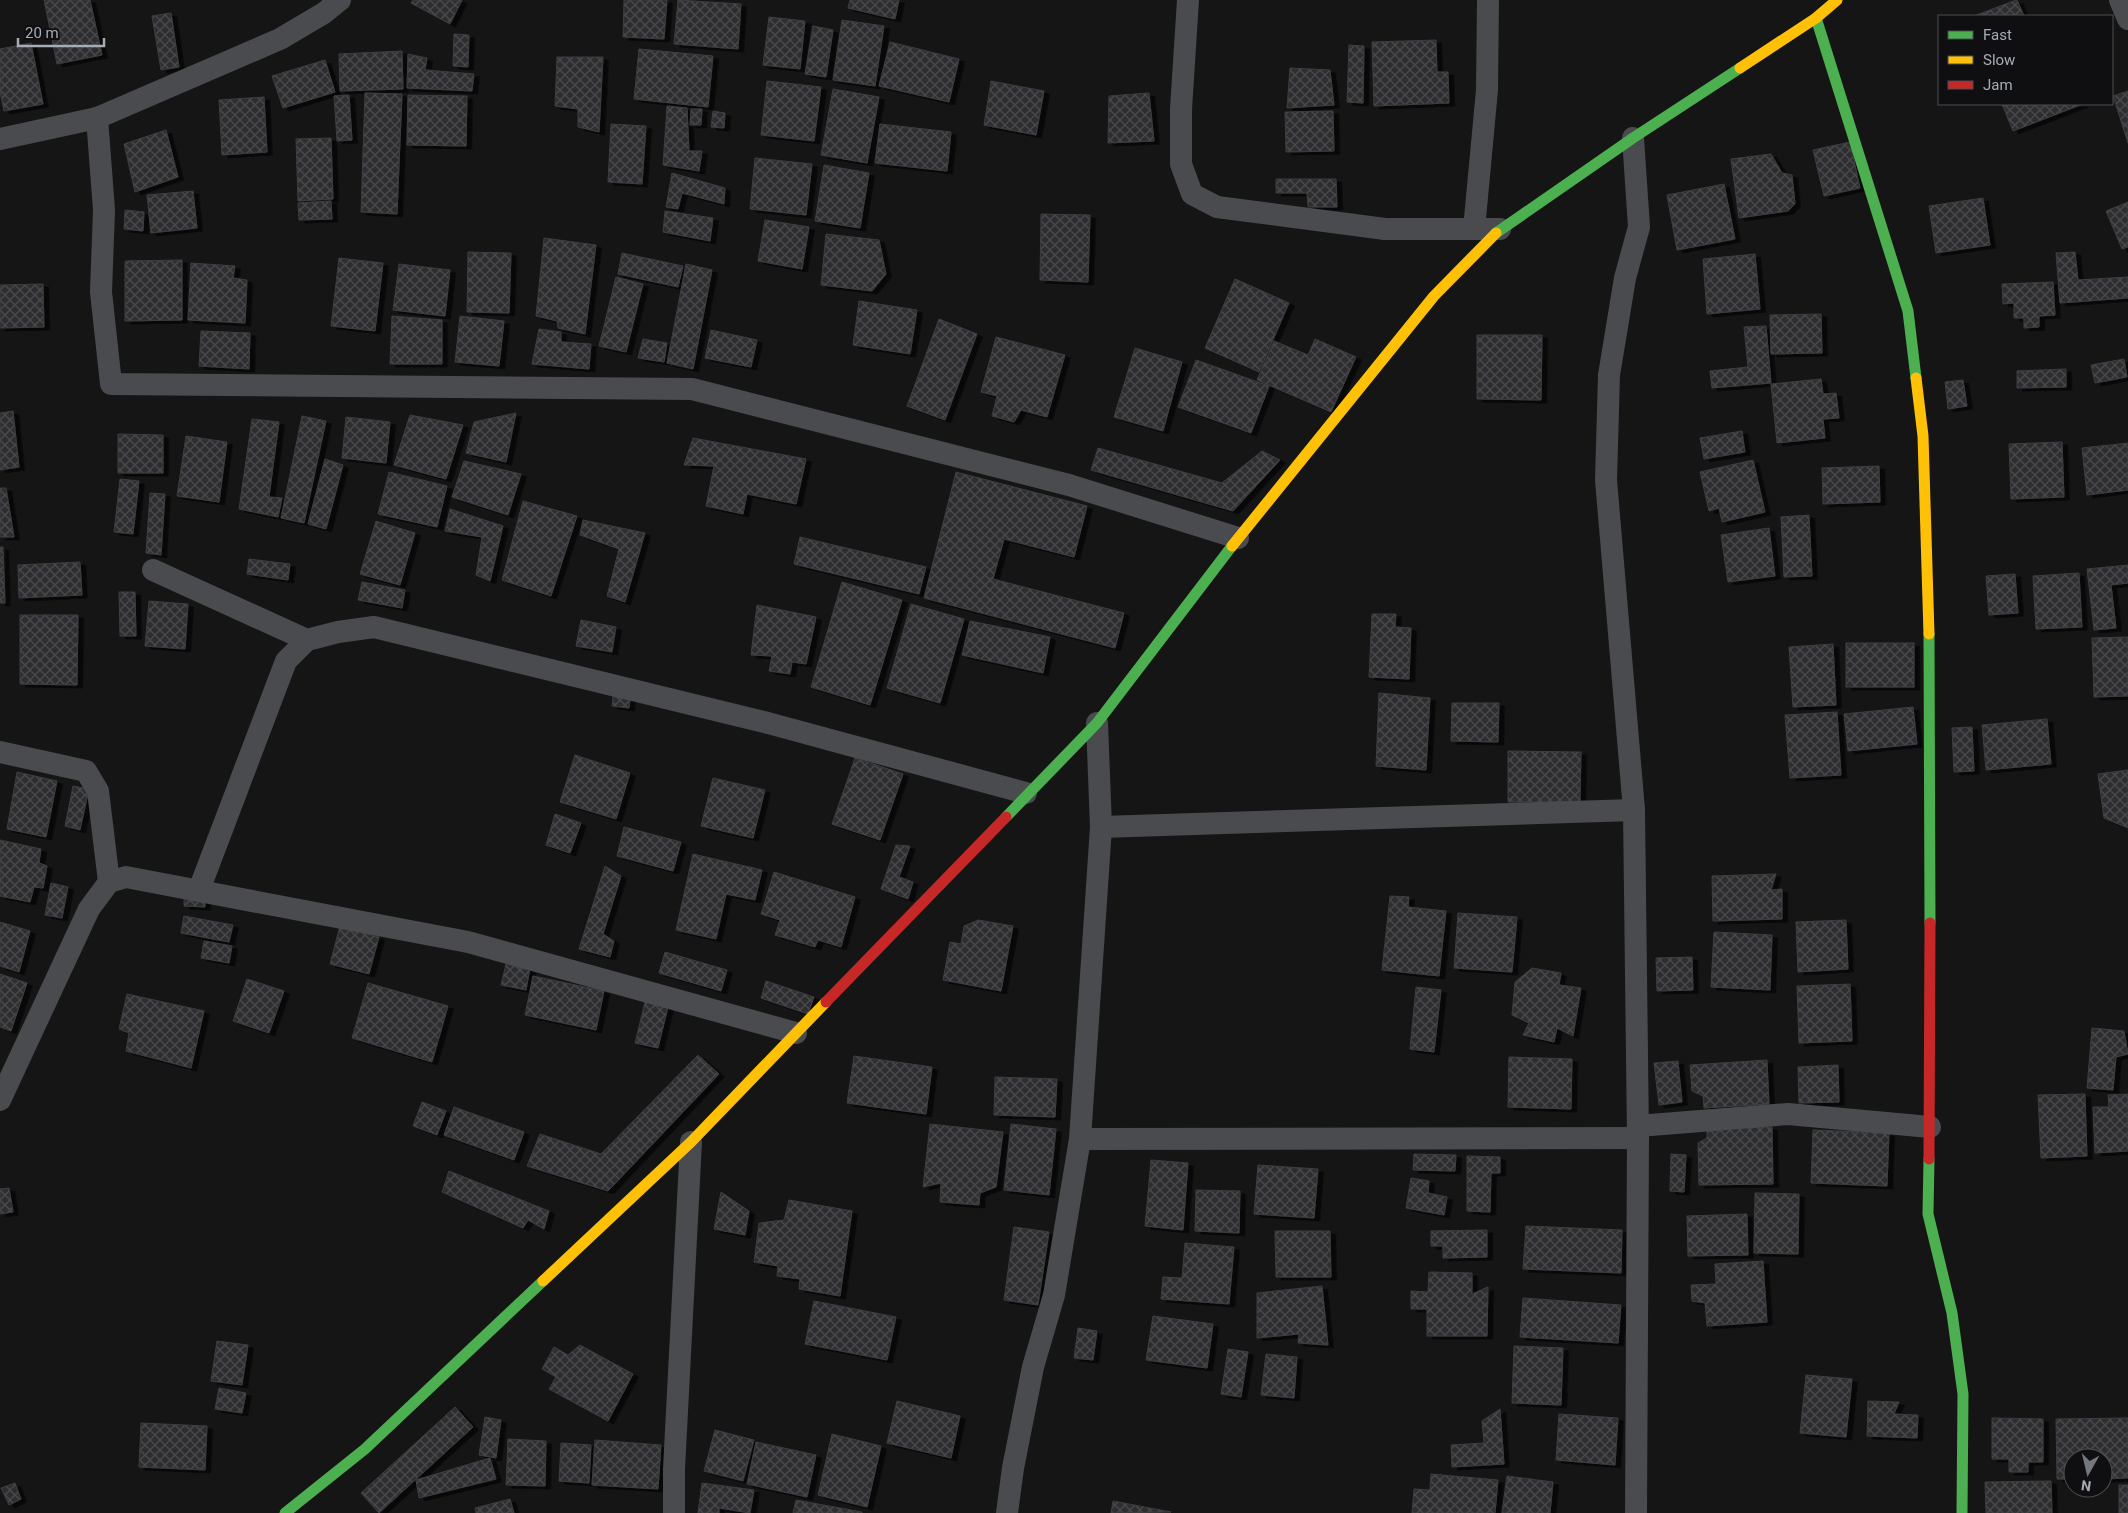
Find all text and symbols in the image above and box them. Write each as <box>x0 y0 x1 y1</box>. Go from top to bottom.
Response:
scale bar <box>18 15 104 47</box>
legend <box>1938 15 2113 105</box>
text: 20 m <box>25 24 59 42</box>
text: Fast <box>1983 26 2012 44</box>
text: Slow <box>1983 51 2015 69</box>
text: Jam <box>1983 76 2013 94</box>
north arrow <box>2063 1448 2113 1498</box>
text: N <box>2080 1477 2092 1494</box>

